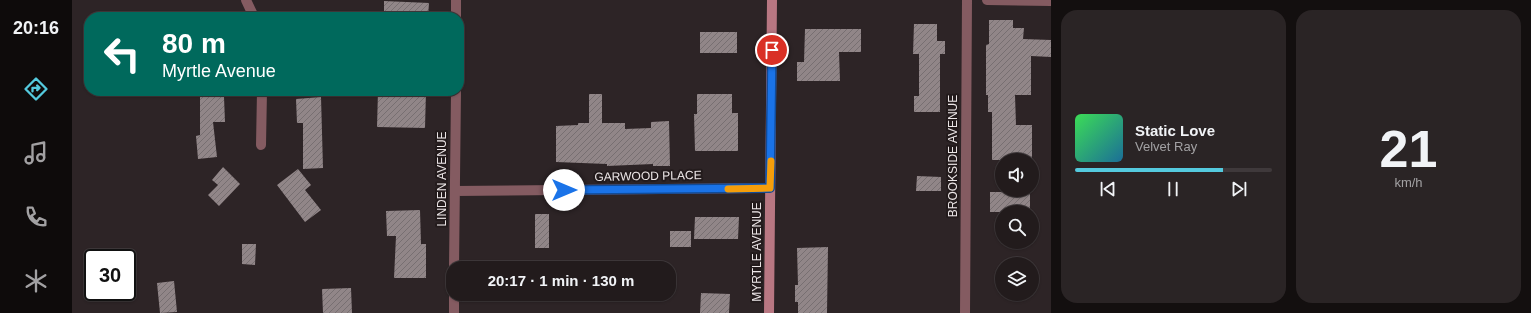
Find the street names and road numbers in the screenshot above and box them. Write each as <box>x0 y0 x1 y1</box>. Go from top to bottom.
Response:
street label: BROOKSIDE AVENUE <box>946 95 960 217</box>
street label: LINDEN AVENUE <box>435 131 449 227</box>
street label: GARWOOD PLACE <box>594 168 702 184</box>
street label: MYRTLE AVENUE <box>750 202 764 302</box>

